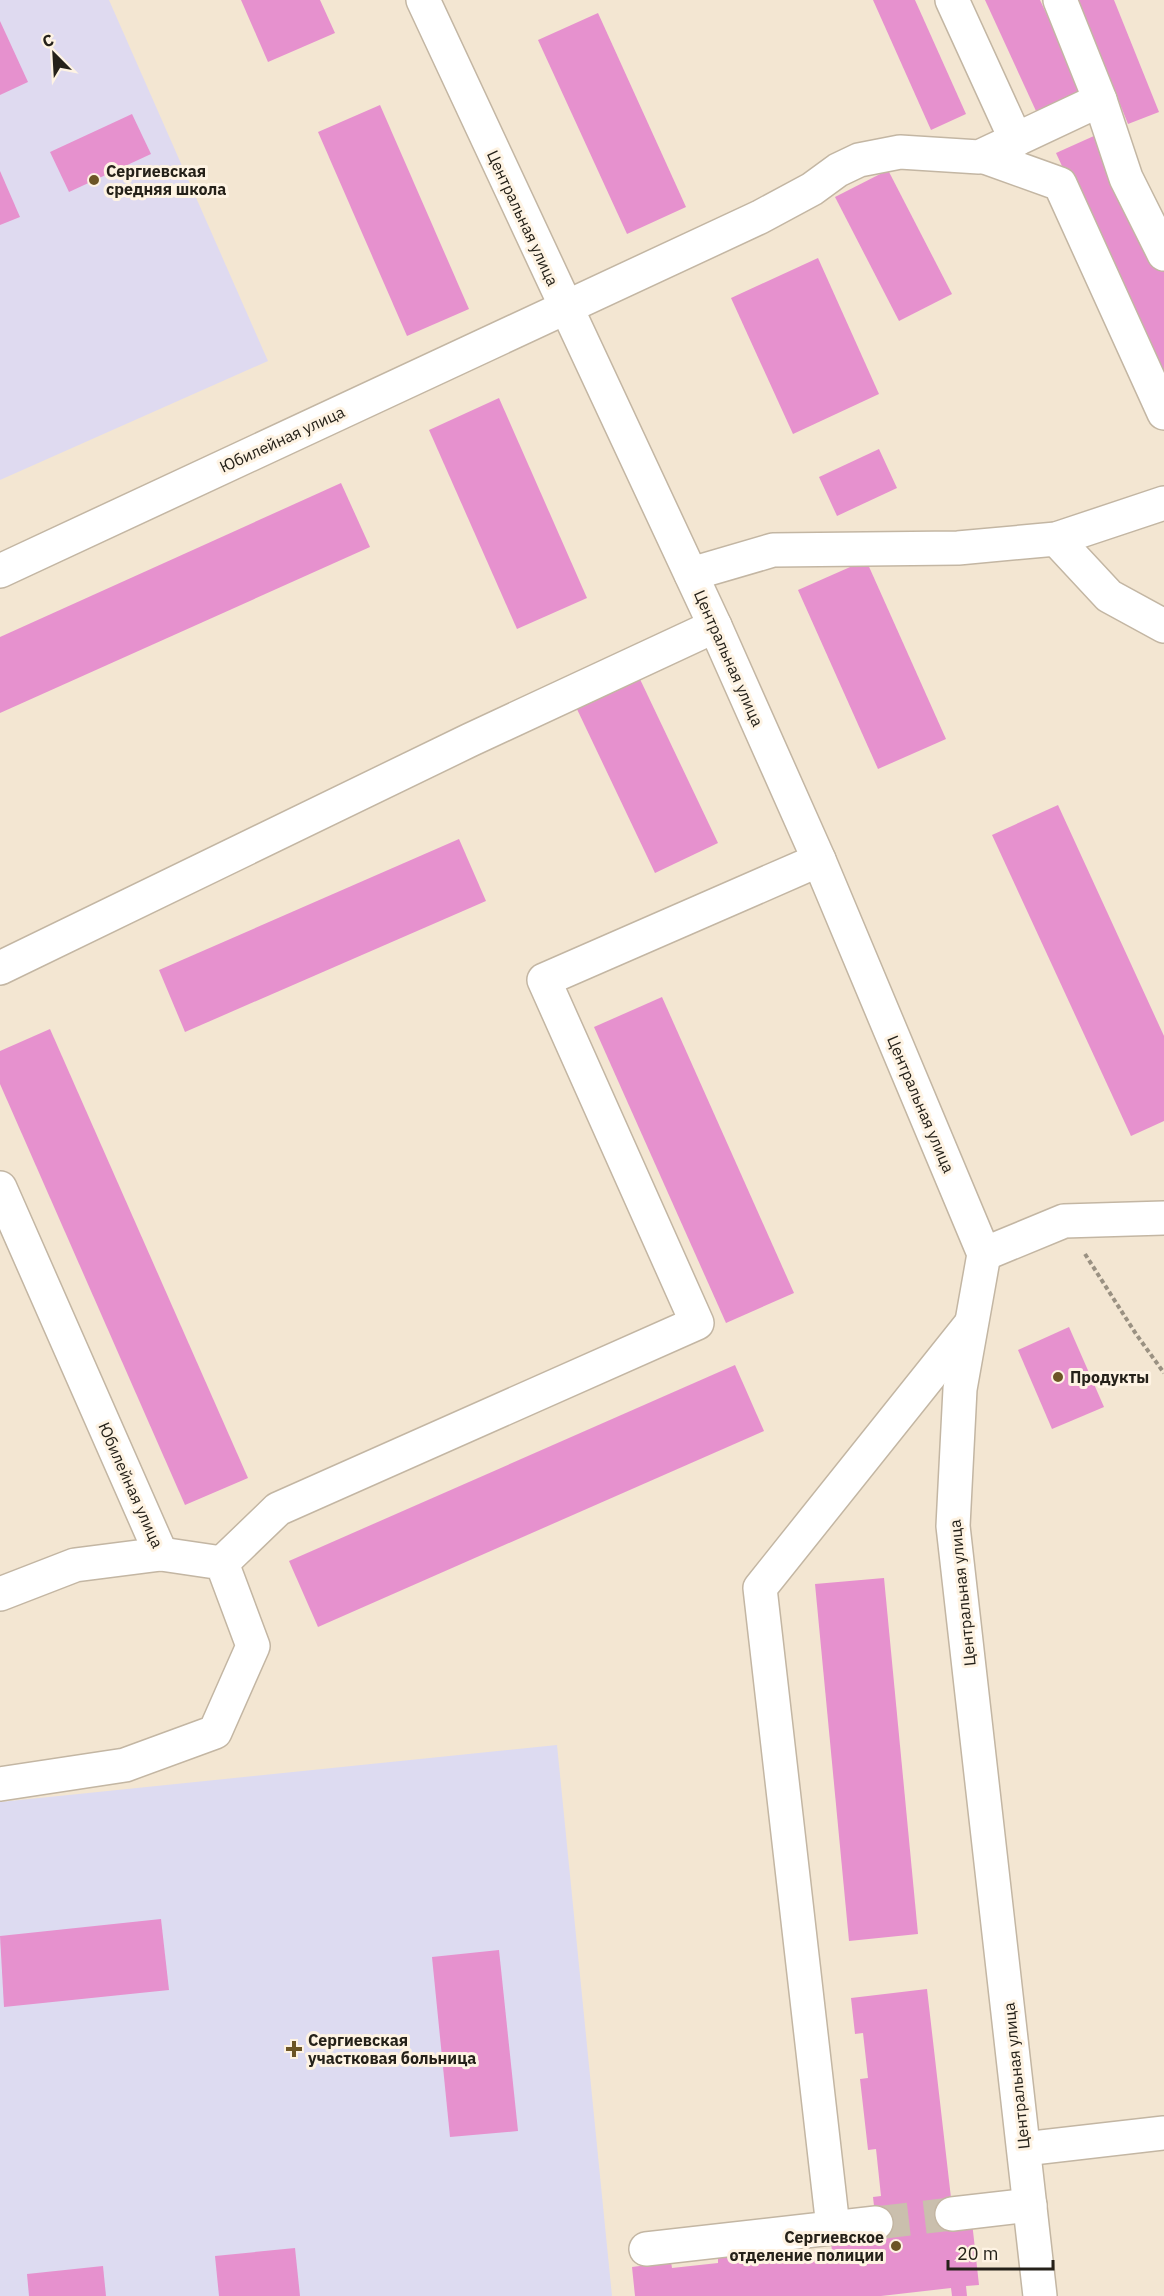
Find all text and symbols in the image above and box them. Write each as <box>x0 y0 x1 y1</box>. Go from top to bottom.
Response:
north arrow <box>24 24 84 84</box>
text: С <box>39 29 57 52</box>
street label: Центральная улица <box>483 147 563 289</box>
place label: Сергиевская средняя школа <box>106 161 226 199</box>
marker: Сергиевская средняя школа <box>87 173 101 187</box>
street label: Юбилейная улица <box>216 401 348 477</box>
street label: Центральная улица <box>690 587 768 730</box>
street label: Центральная улица <box>883 1032 959 1176</box>
place label: Продукты <box>1070 1367 1149 1387</box>
marker: Продукты <box>1051 1370 1065 1384</box>
street label: Юбилейная улица <box>94 1419 168 1551</box>
street label: Центральная улица <box>944 1518 980 1667</box>
street label: Центральная улица <box>998 2001 1034 2150</box>
place label: Сергиевская участковая больница <box>308 2030 476 2068</box>
marker: Сергиевская участковая больница <box>285 2040 303 2058</box>
place label: Сергиевское отделение полиции <box>729 2227 884 2265</box>
scale bar <box>948 2233 1053 2271</box>
marker: Сергиевское отделение полиции <box>889 2239 903 2253</box>
text: 20 m <box>957 2242 999 2265</box>

